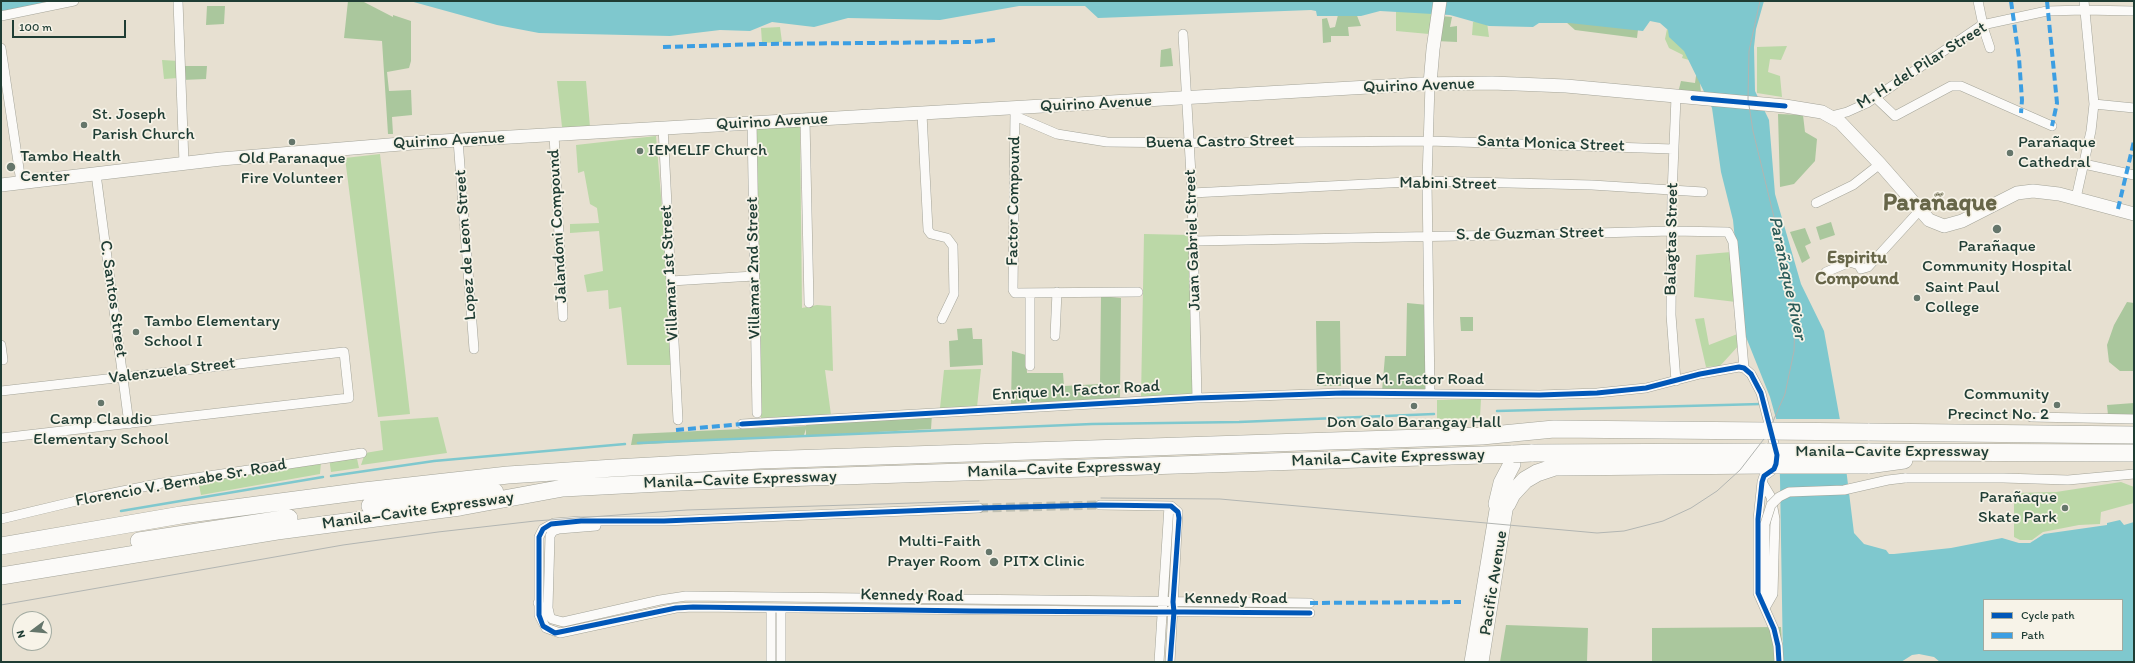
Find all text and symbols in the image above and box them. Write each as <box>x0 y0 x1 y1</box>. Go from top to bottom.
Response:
scale bar <box>14 12 128 38</box>
street label: M. H. del Pilar Street <box>1853 18 1991 114</box>
text: 100 m <box>19 20 52 34</box>
street label: Quirino Avenue <box>1363 74 1475 98</box>
street label: Quirino Avenue <box>1040 91 1152 117</box>
place label: St. Joseph Parish Church <box>92 105 195 145</box>
street label: Quirino Avenue <box>716 109 828 135</box>
marker: St. Joseph Parish Church <box>79 120 89 130</box>
street label: Quirino Avenue <box>393 128 505 154</box>
street label: Buena Castro Street <box>1146 131 1294 153</box>
street label: Santa Monica Street <box>1477 131 1625 157</box>
place label: Parañaque Cathedral <box>2018 133 2096 173</box>
street label: Factor Compound <box>1003 136 1025 266</box>
marker: Old Paranaque Fire Volunteer <box>287 137 297 147</box>
place label: IEMELIF Church <box>648 141 767 161</box>
marker: IEMELIF Church <box>635 146 645 156</box>
place label: Tambo Health Center <box>20 147 121 187</box>
marker: Parañaque Cathedral <box>2005 148 2015 158</box>
place label: Old Paranaque Fire Volunteer <box>238 149 346 189</box>
street label: Jalandoni Compound <box>544 149 572 303</box>
marker: Tambo Health Center <box>5 161 17 173</box>
street label: Lopez de Leon Street <box>451 169 481 321</box>
street label: Juan Gabriel Street <box>1180 169 1206 311</box>
street label: Mabini Street <box>1399 173 1497 195</box>
street label: Balagtas Street <box>1661 182 1683 296</box>
district label: Parañaque <box>1883 189 1997 219</box>
street label: Villamar 2nd Street <box>743 197 765 339</box>
street label: Villamar 1st Street <box>656 204 684 342</box>
water label: Parañaque River <box>1763 214 1811 342</box>
street label: S. de Guzman Street <box>1456 223 1604 245</box>
marker: Parañaque Community Hospital <box>1991 223 2003 235</box>
place label: Parañaque Community Hospital <box>1922 237 2072 277</box>
street label: C. Santos Street <box>95 239 131 359</box>
district label: Espiritu Compound <box>1815 247 1899 290</box>
place label: Saint Paul College <box>1925 278 2000 318</box>
marker: Saint Paul College <box>1912 293 1922 303</box>
place label: Tambo Elementary School I <box>144 312 280 352</box>
marker: Tambo Elementary School I <box>131 327 141 337</box>
street label: Valenzuela Street <box>107 353 237 389</box>
street label: Enrique M. Factor Road <box>1316 370 1484 390</box>
street label: Enrique M. Factor Road <box>991 376 1161 406</box>
place label: Community Precinct No. 2 <box>1947 385 2049 425</box>
marker: Camp Claudio Elementary School <box>96 398 106 408</box>
marker: Community Precinct No. 2 <box>2052 400 2062 410</box>
marker: Don Galo Barangay Hall <box>1409 401 1419 411</box>
place label: Camp Claudio Elementary School <box>33 410 169 450</box>
place label: Don Galo Barangay Hall <box>1327 413 1501 433</box>
street label: Manila–Cavite Expressway <box>1795 442 1989 462</box>
street label: Manila–Cavite Expressway <box>1291 444 1485 472</box>
street label: Florencio V. Bernabe Sr. Road <box>74 454 288 512</box>
street label: Manila–Cavite Expressway <box>967 455 1161 483</box>
street label: Manila–Cavite Expressway <box>643 466 837 494</box>
street label: Manila–Cavite Expressway <box>321 487 515 535</box>
place label: Parañaque Skate Park <box>1978 488 2057 528</box>
marker: Parañaque Skate Park <box>2060 503 2070 513</box>
street label: Pacific Avenue <box>1476 529 1512 637</box>
place label: Multi-Faith Prayer Room <box>887 532 981 572</box>
marker: Multi-Faith Prayer Room <box>984 547 994 557</box>
place label: PITX Clinic <box>1003 552 1085 572</box>
marker: PITX Clinic <box>988 556 1000 568</box>
street label: Kennedy Road <box>860 585 964 607</box>
street label: Kennedy Road <box>1184 589 1288 609</box>
legend <box>1983 599 2123 651</box>
text: Cycle path <box>2021 608 2075 622</box>
north arrow <box>12 611 52 651</box>
text: Path <box>2021 628 2044 642</box>
text: N <box>14 629 28 640</box>

